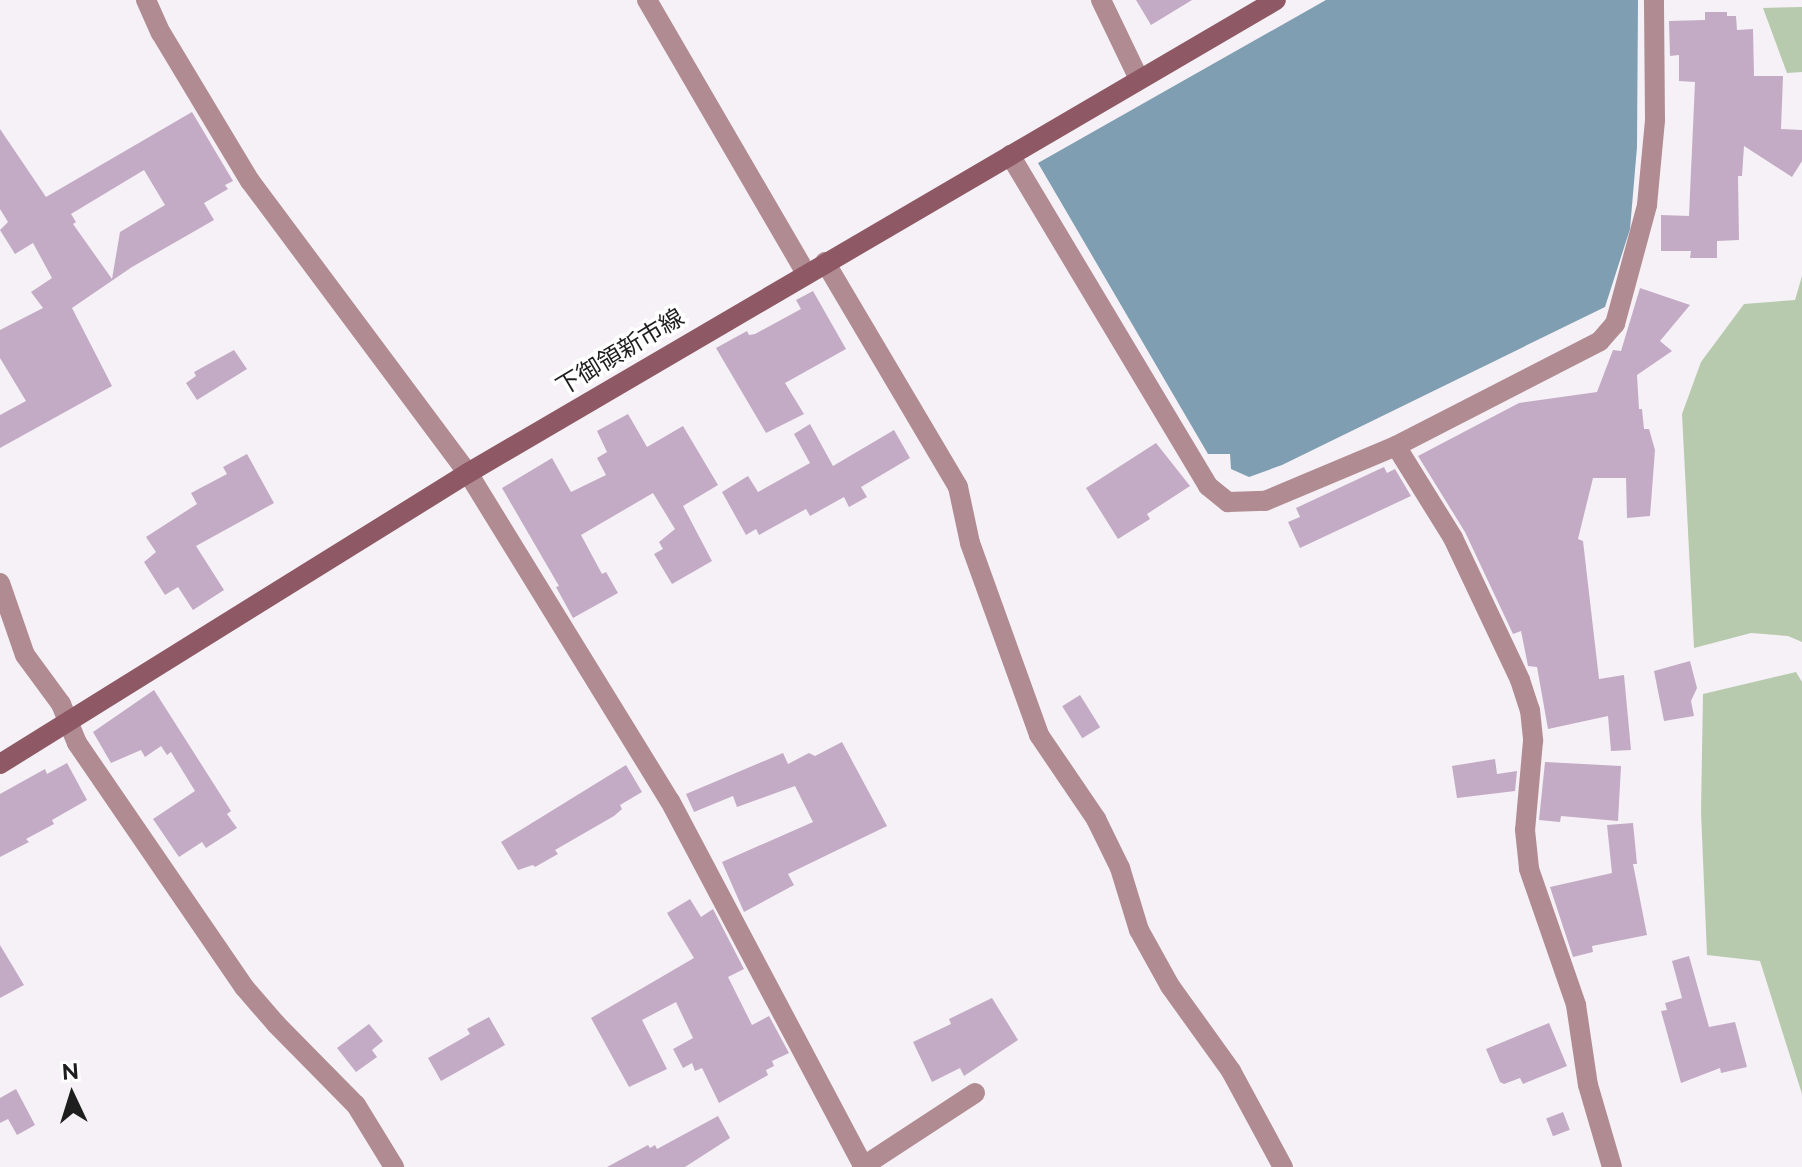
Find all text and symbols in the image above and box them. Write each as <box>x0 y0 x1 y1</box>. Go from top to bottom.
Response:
street label: 下御領新市線 <box>551 303 689 401</box>
north arrow <box>32 1055 112 1135</box>
text: N <box>61 1058 80 1085</box>

